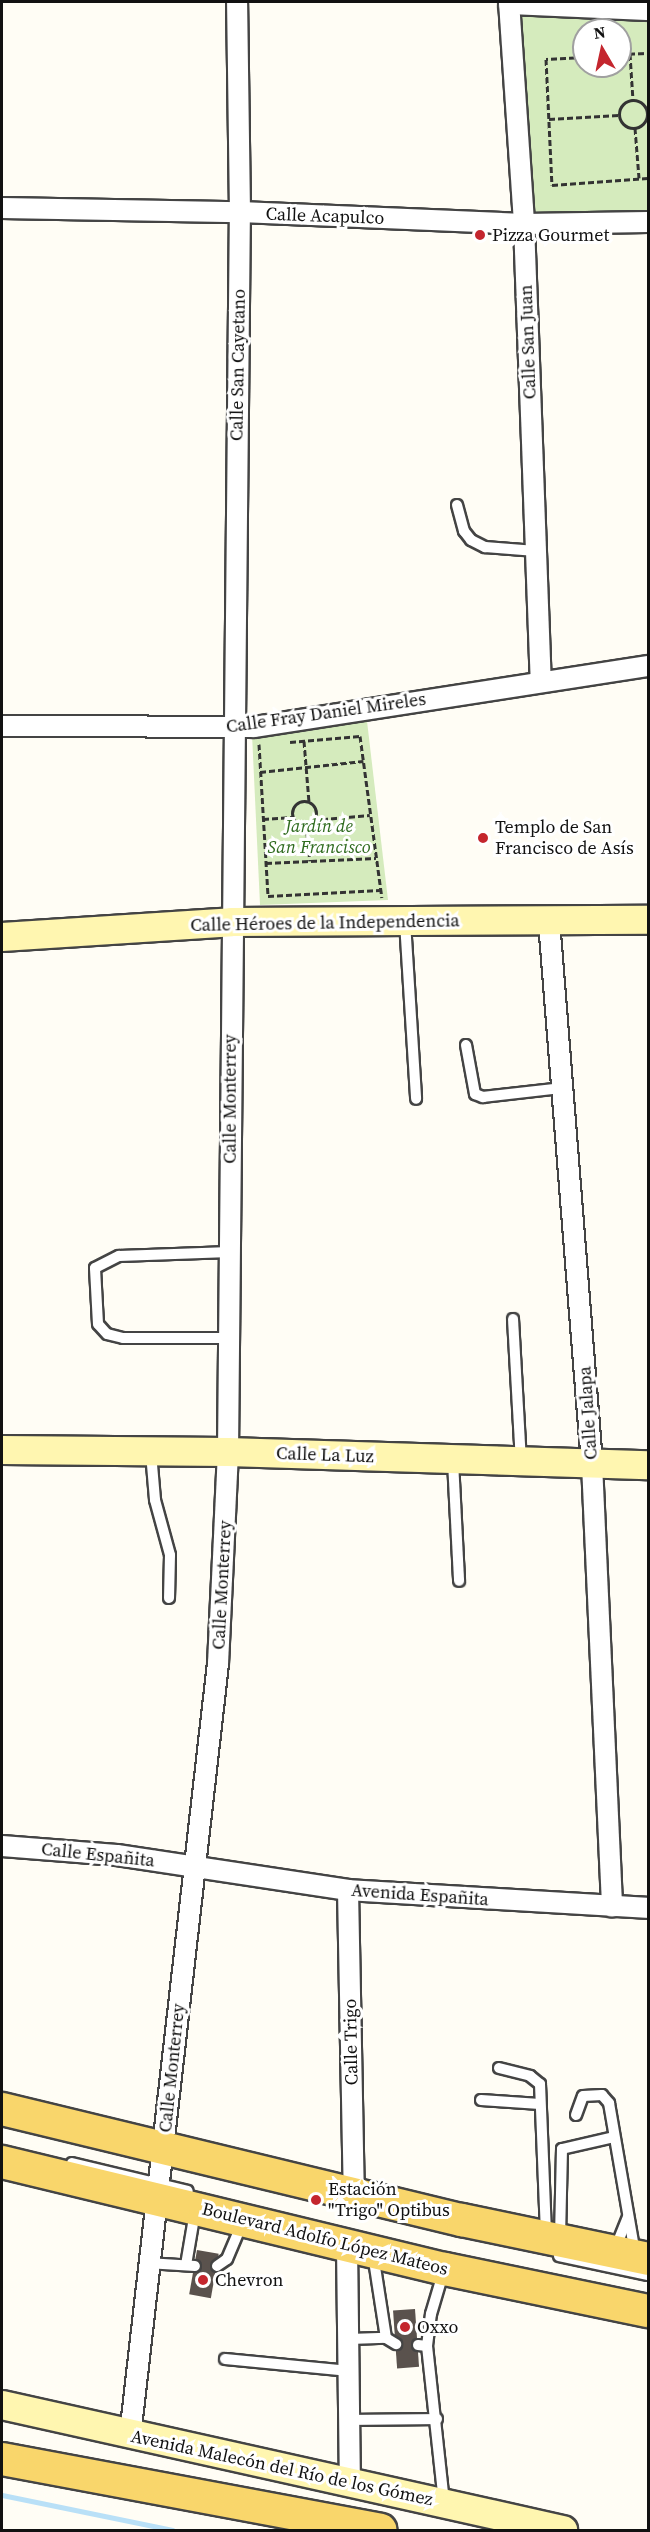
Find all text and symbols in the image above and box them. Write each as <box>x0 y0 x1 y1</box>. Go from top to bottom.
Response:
north arrow <box>572 18 632 78</box>
text: N <box>592 20 607 44</box>
street label: Calle Acapulco <box>265 203 385 229</box>
place label: Pizza Gourmet <box>492 224 609 246</box>
marker: Pizza Gourmet <box>473 228 487 242</box>
street label: Calle San Juan <box>515 284 541 400</box>
street label: Calle San Cayetano <box>226 289 250 441</box>
street label: Calle Fray Daniel Mireles <box>225 688 427 738</box>
park label: Jardín de San Francisco <box>267 816 371 858</box>
place label: Templo de San Francisco de Asís <box>495 817 634 860</box>
marker: Templo de San Francisco de Asís <box>476 831 490 845</box>
street label: Calle Héroes de la Independencia <box>190 910 460 936</box>
street label: Calle Monterrey <box>219 1034 241 1164</box>
street label: Calle Jalapa <box>574 1366 602 1460</box>
street label: Calle La Luz <box>276 1443 374 1467</box>
street label: Calle Monterrey <box>208 1520 236 1650</box>
street label: Calle Españita <box>40 1838 156 1872</box>
street label: Avenida Españita <box>351 1879 489 1911</box>
street label: Calle Trigo <box>339 1998 363 2086</box>
street label: Calle Monterrey <box>154 2002 190 2134</box>
place label: Estación "Trigo" Optibus <box>328 2179 450 2222</box>
marker: Estación "Trigo" Optibus <box>309 2193 323 2207</box>
street label: Boulevard Adolfo López Mateos <box>200 2198 450 2280</box>
place label: Chevron <box>215 2269 283 2291</box>
marker: Chevron <box>196 2273 210 2287</box>
place label: Oxxo <box>417 2316 458 2338</box>
marker: Oxxo <box>398 2320 412 2334</box>
street label: Avenida Malecón del Río de los Gómez <box>129 2425 435 2511</box>

